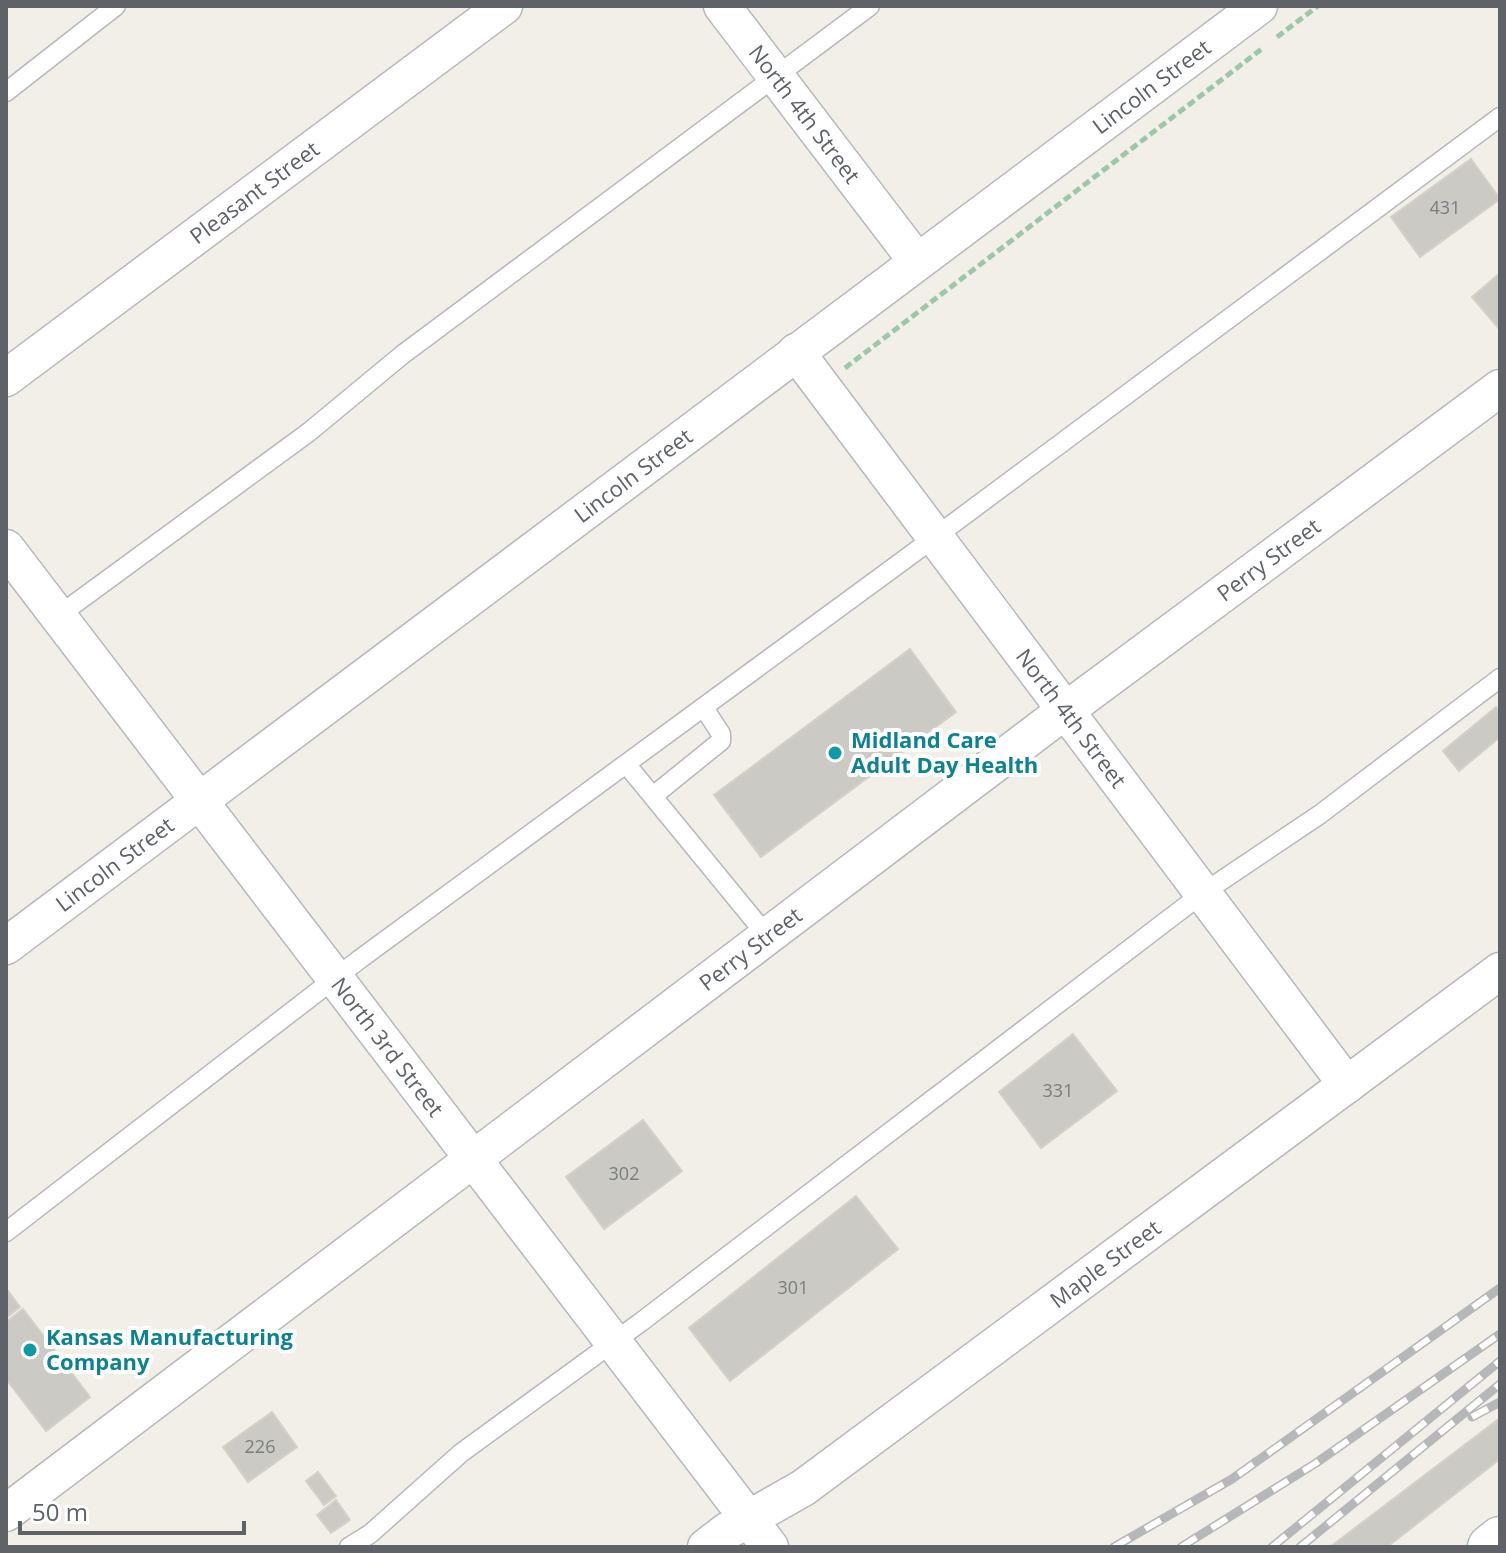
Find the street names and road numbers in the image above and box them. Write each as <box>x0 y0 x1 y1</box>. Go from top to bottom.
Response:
street label: Lincoln Street <box>1086 32 1216 140</box>
street label: North 4th Street <box>743 38 868 189</box>
street label: Pleasant Street <box>183 133 325 250</box>
street label: Lincoln Street <box>567 420 698 529</box>
street label: Perry Street <box>1210 511 1326 607</box>
street label: North 4th Street <box>1010 642 1134 793</box>
street label: Lincoln Street <box>49 809 180 918</box>
street label: Perry Street <box>692 899 808 997</box>
street label: North 3rd Street <box>325 970 451 1122</box>
street label: Maple Street <box>1043 1212 1166 1314</box>

